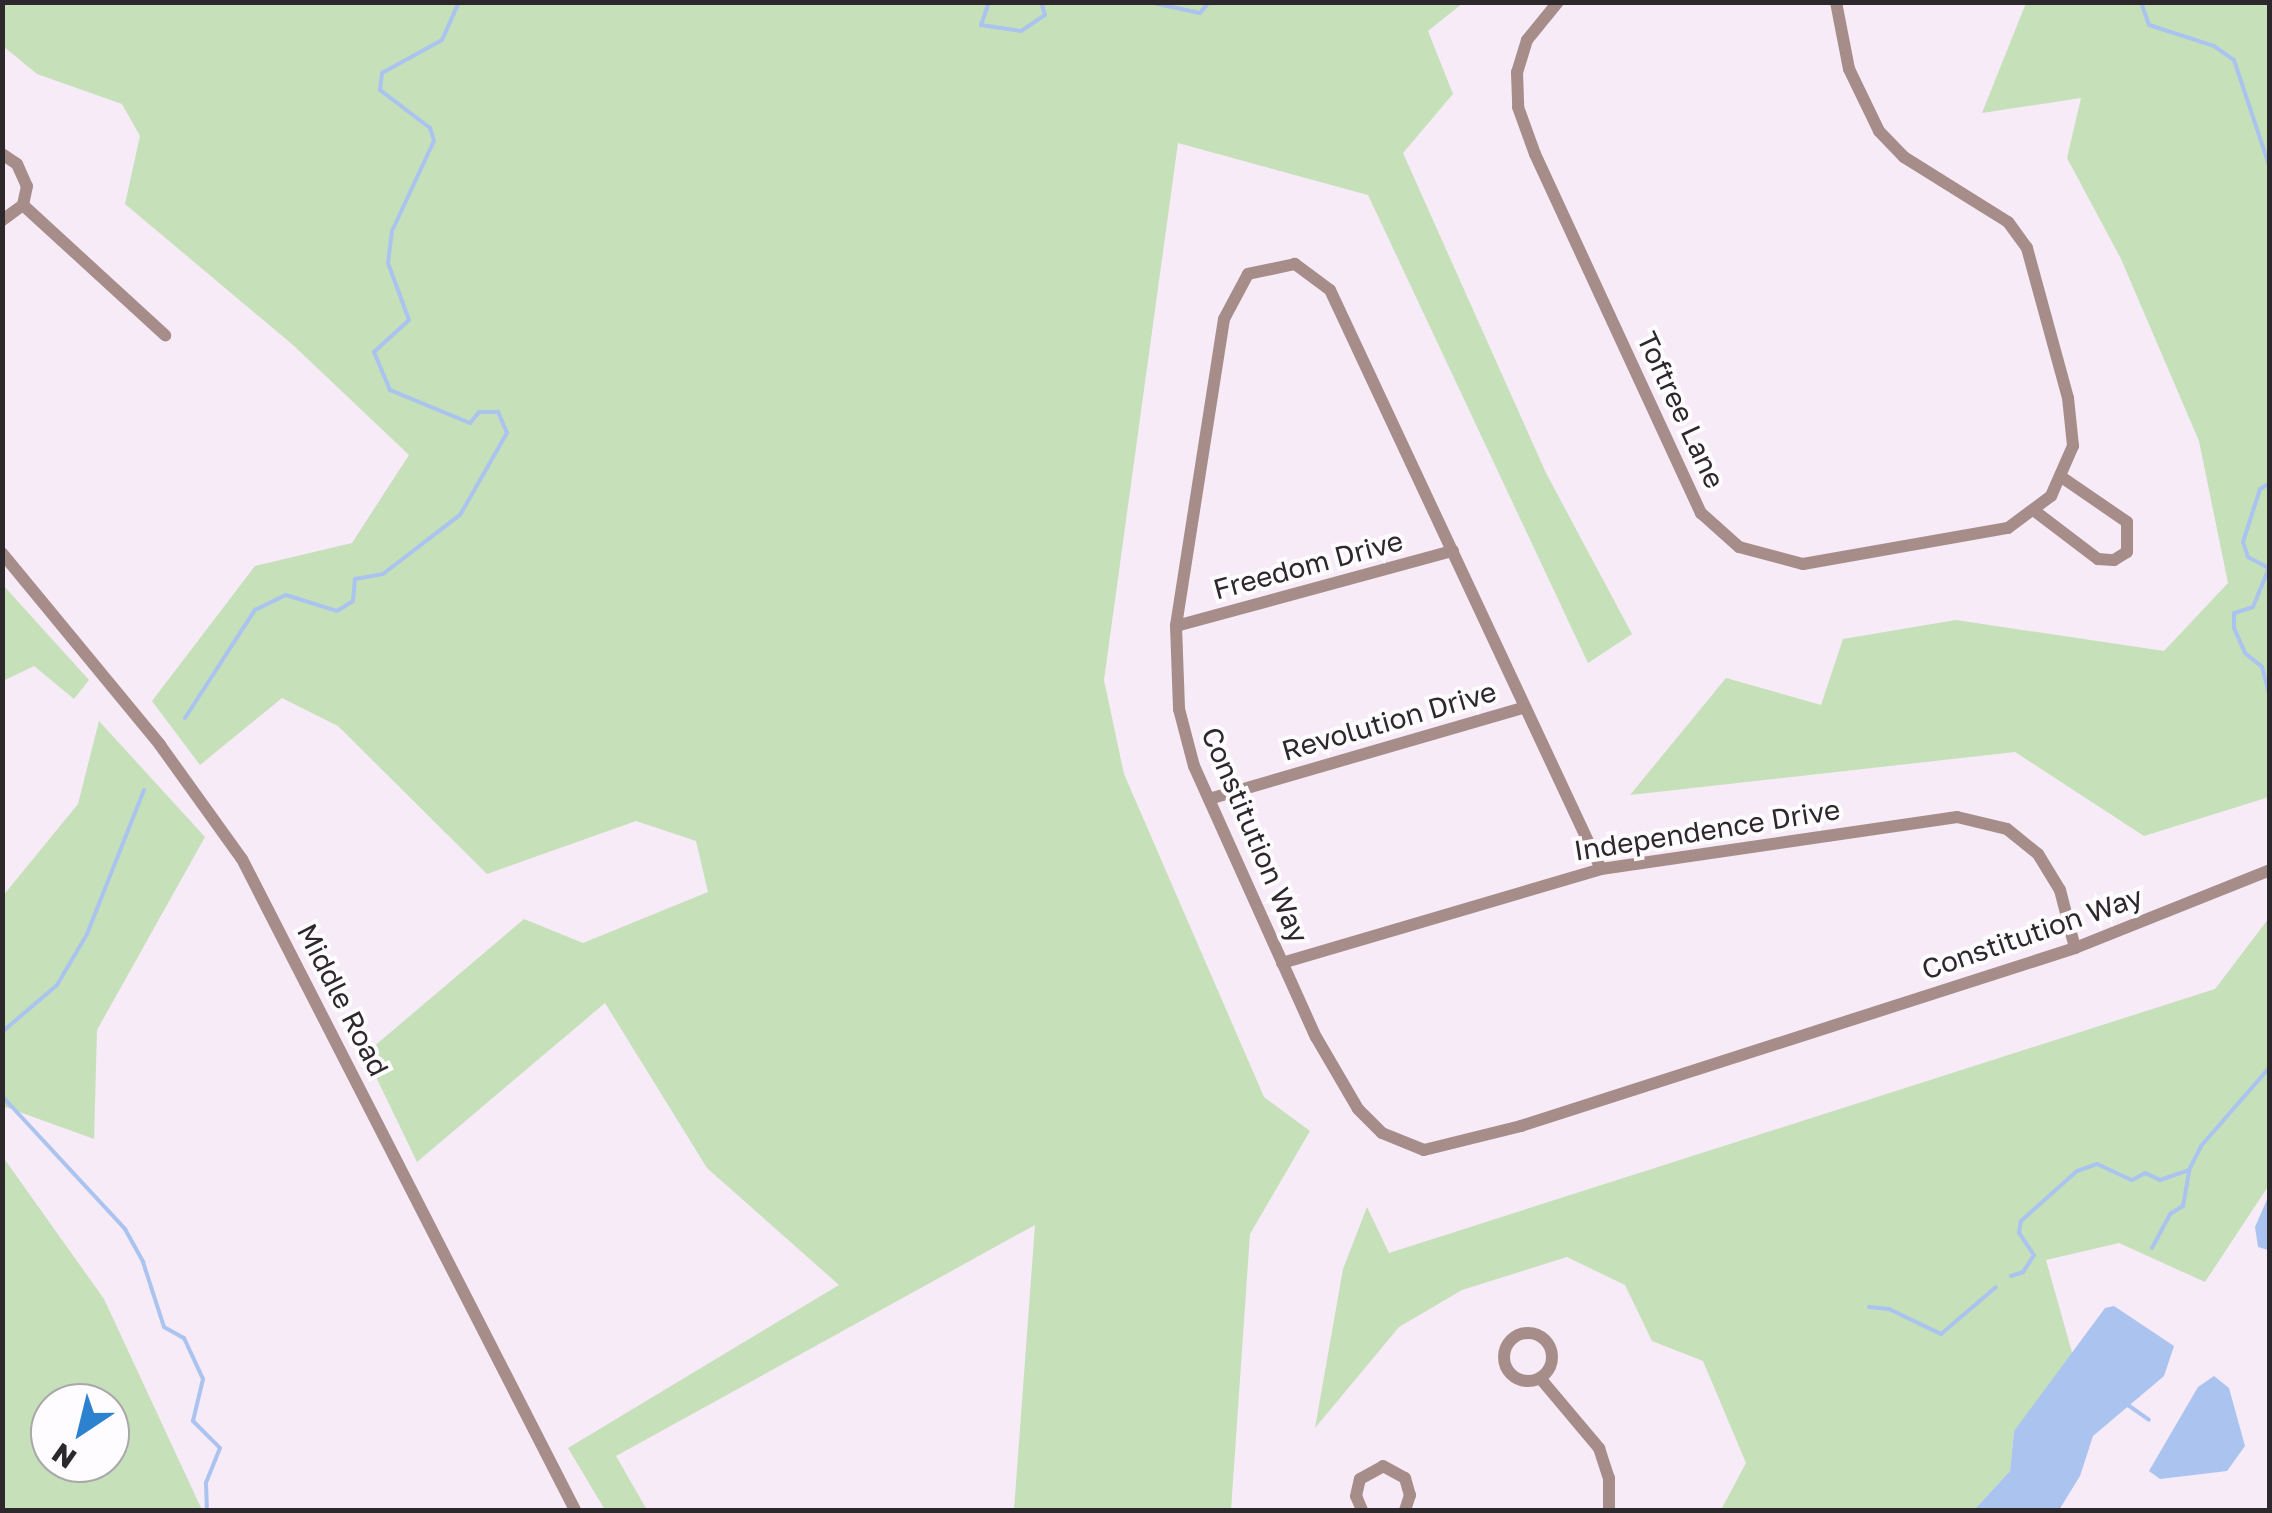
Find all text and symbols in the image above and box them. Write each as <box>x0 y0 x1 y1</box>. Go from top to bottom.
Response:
street label: Toftree Lane <box>1630 326 1732 494</box>
street label: Freedom Drive <box>1209 524 1407 606</box>
street label: Revolution Drive <box>1278 674 1500 768</box>
street label: Constitution Way <box>1194 722 1316 948</box>
street label: Independence Drive <box>1572 792 1842 868</box>
street label: Constitution Way <box>1917 879 2147 987</box>
street label: Middle Road <box>290 918 396 1082</box>
north arrow <box>30 1383 130 1483</box>
text: N <box>45 1437 82 1476</box>

